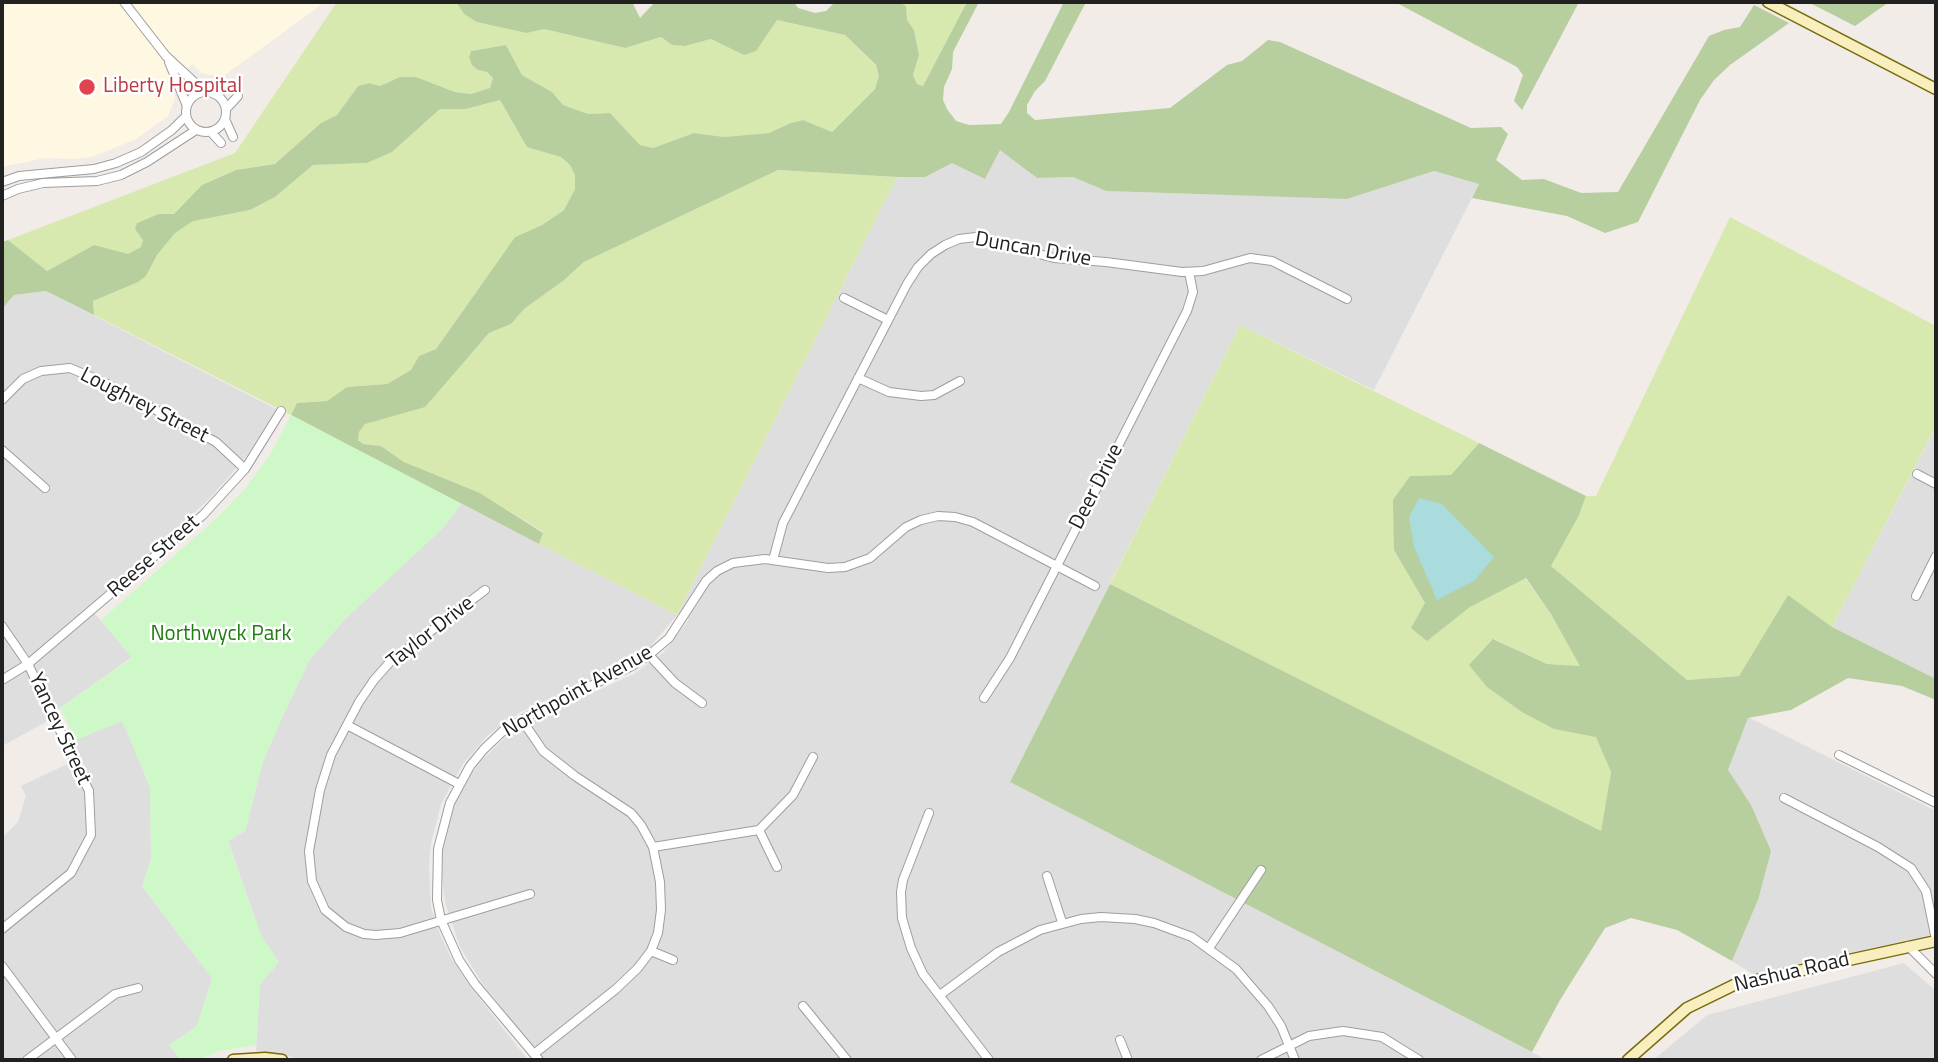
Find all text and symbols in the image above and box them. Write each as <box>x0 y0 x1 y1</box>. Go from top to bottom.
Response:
place label: Liberty Hospital <box>103 74 242 100</box>
marker: Liberty Hospital <box>77 77 97 97</box>
street label: Duncan Drive <box>973 227 1093 273</box>
street label: Loughrey Street <box>76 363 212 449</box>
street label: Deer Drive <box>1065 440 1129 534</box>
street label: Reese Street <box>103 510 205 604</box>
street label: Taylor Drive <box>382 591 480 675</box>
park label: Northwyck Park <box>151 622 291 648</box>
street label: Northpoint Avenue <box>499 641 657 743</box>
street label: Yancey Street <box>22 669 96 789</box>
street label: Nashua Road <box>1732 948 1852 998</box>

